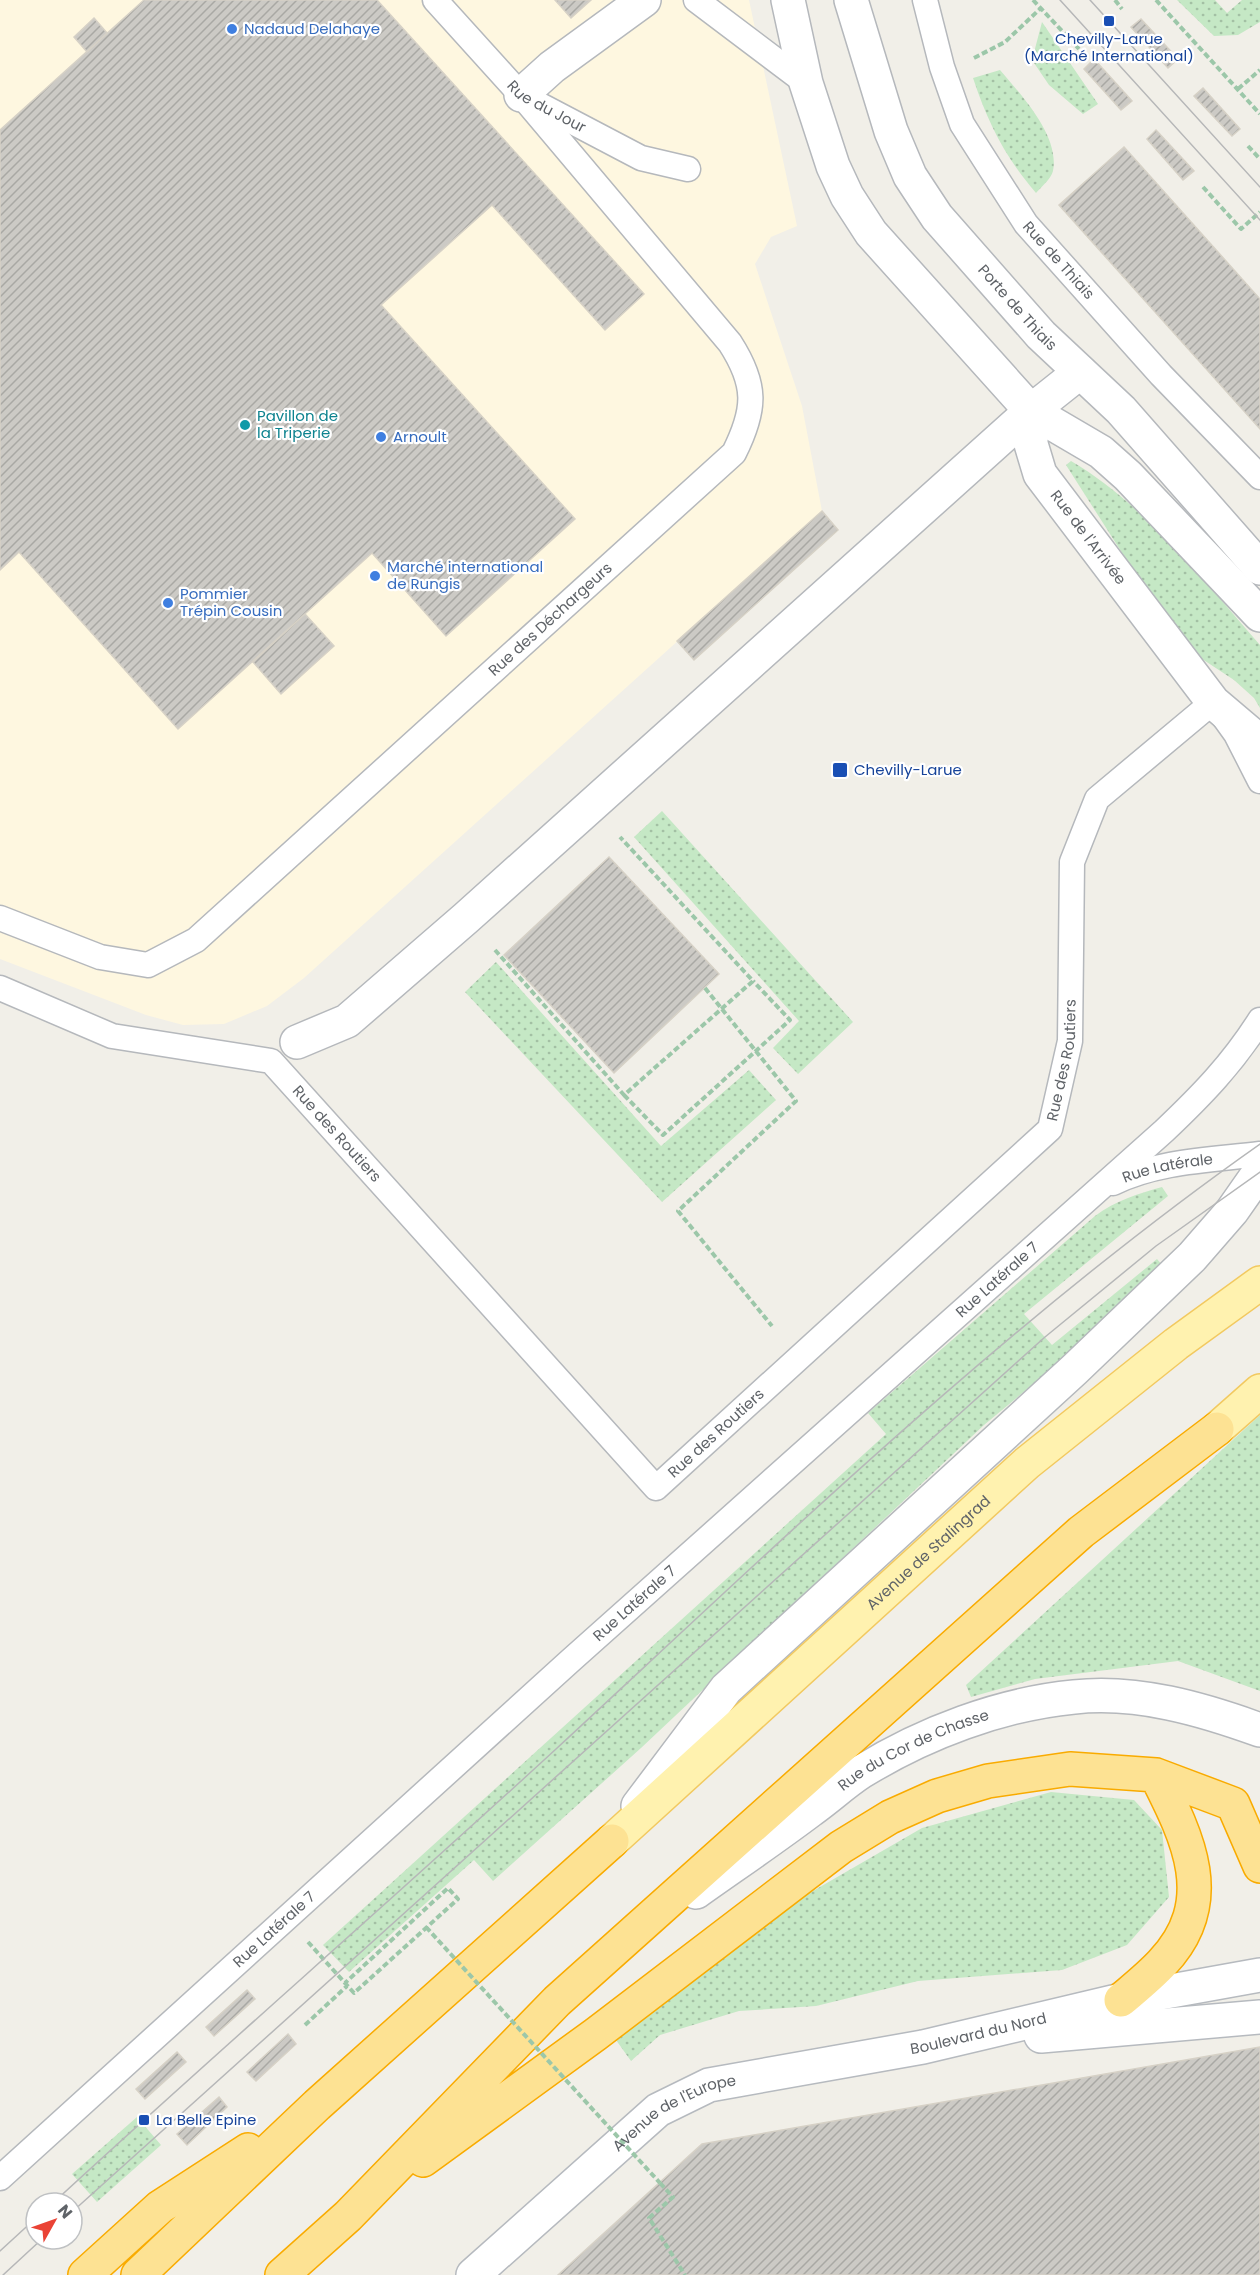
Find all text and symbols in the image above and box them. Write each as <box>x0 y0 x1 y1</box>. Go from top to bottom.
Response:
marker: Chevilly-Larue (Marché International) <box>1102 14 1116 28</box>
place label: Nadaud Delahaye <box>244 18 380 39</box>
marker: Nadaud Delahaye <box>225 22 239 36</box>
place label: Chevilly-Larue (Marché International) <box>1024 28 1194 66</box>
street label: Rue du Jour <box>503 75 590 138</box>
street label: Rue de Thiais <box>1018 216 1100 304</box>
street label: Porte de Thiais <box>973 260 1062 355</box>
place label: Pavillon de la Triperie <box>257 405 338 443</box>
marker: Pavillon de la Triperie <box>238 418 252 432</box>
place label: Arnoult <box>393 426 447 447</box>
marker: Arnoult <box>374 430 388 444</box>
street label: Rue de l'Arrivée <box>1046 486 1131 589</box>
place label: Marché international de Rungis <box>387 556 543 594</box>
street label: Rue des Déchargeurs <box>483 557 617 680</box>
marker: Marché international de Rungis <box>368 569 382 583</box>
place label: Pommier Trépin Cousin <box>180 583 282 621</box>
marker: Pommier Trépin Cousin <box>161 596 175 610</box>
place label: Chevilly-Larue <box>854 759 962 780</box>
marker: Chevilly-Larue <box>831 761 849 779</box>
street label: Rue des Routiers <box>1041 999 1080 1123</box>
street label: Rue des Routiers <box>288 1081 386 1187</box>
street label: Rue Latérale <box>1119 1148 1214 1188</box>
street label: Rue Latérale 7 <box>951 1237 1043 1322</box>
street label: Rue des Routiers <box>663 1383 769 1482</box>
street label: Avenue de Stalingrad <box>861 1490 995 1615</box>
street label: Rue Latérale 7 <box>588 1560 680 1646</box>
street label: Rue du Cor de Chasse <box>833 1704 991 1795</box>
street label: Rue Latérale 7 <box>228 1886 319 1972</box>
street label: Boulevard du Nord <box>909 2007 1049 2059</box>
street label: Avenue de l'Europe <box>607 2069 738 2156</box>
place label: La Belle Epine <box>156 2109 256 2130</box>
marker: La Belle Epine <box>137 2113 151 2127</box>
north arrow <box>24 2191 84 2251</box>
text: N <box>52 2200 78 2224</box>

